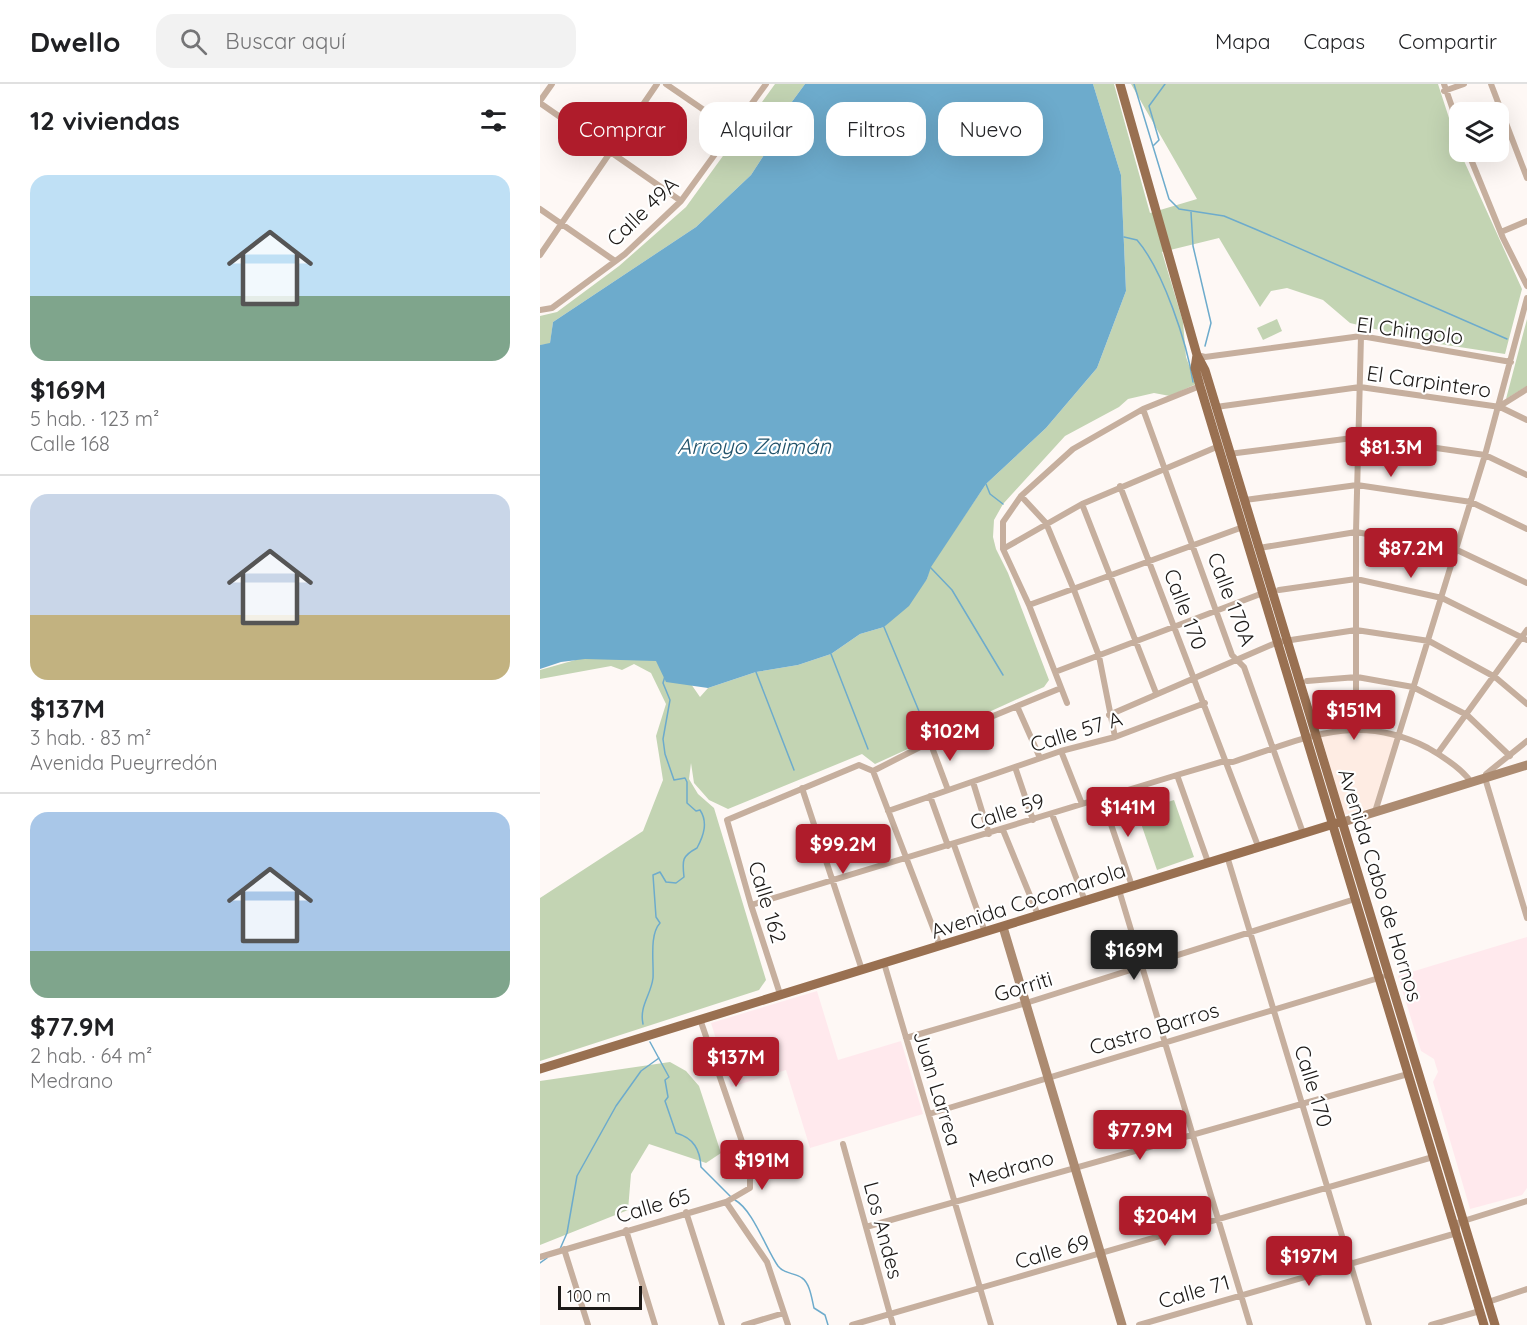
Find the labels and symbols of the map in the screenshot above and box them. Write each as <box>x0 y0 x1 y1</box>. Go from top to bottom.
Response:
street label: Calle 49A <box>601 171 683 251</box>
street label: El Chingolo <box>1355 311 1465 349</box>
street label: El Carpintero <box>1365 359 1493 403</box>
pin: $81.3M <box>1342 427 1440 478</box>
water label: Arroyo Zaimán <box>677 432 832 460</box>
pin: $87.2M <box>1362 528 1460 579</box>
street label: Calle 170A <box>1202 549 1262 649</box>
street label: Calle 170 <box>1159 565 1213 653</box>
pin: $151M <box>1312 690 1396 741</box>
street label: Calle 57 A <box>1027 705 1125 757</box>
pin: $102M <box>908 711 992 762</box>
street label: Avenida Cabo de Hornos <box>1333 765 1429 1005</box>
street label: Calle 59 <box>967 787 1047 835</box>
pin: $141M <box>1086 787 1170 838</box>
pin: $99.2M <box>794 824 892 875</box>
street label: Avenida Cocomarola <box>927 856 1129 944</box>
street label: Calle 162 <box>743 858 793 946</box>
pin: $169M <box>1092 930 1176 981</box>
street label: Gorriti <box>991 965 1055 1007</box>
street label: Castro Barros <box>1086 996 1222 1060</box>
street label: Juan Larrea <box>908 1027 968 1149</box>
pin: $137M <box>694 1037 778 1088</box>
street label: Calle 170 <box>1289 1042 1339 1130</box>
pin: $77.9M <box>1091 1110 1189 1161</box>
pin: $191M <box>720 1140 804 1191</box>
street label: Medrano <box>965 1143 1057 1193</box>
street label: Los Andes <box>859 1179 909 1281</box>
street label: Calle 65 <box>613 1182 693 1228</box>
pin: $204M <box>1123 1196 1207 1247</box>
street label: Calle 69 <box>1012 1228 1092 1274</box>
pin: $197M <box>1267 1236 1351 1287</box>
street label: Calle 71 <box>1155 1268 1233 1314</box>
scale bar <box>558 1283 642 1310</box>

